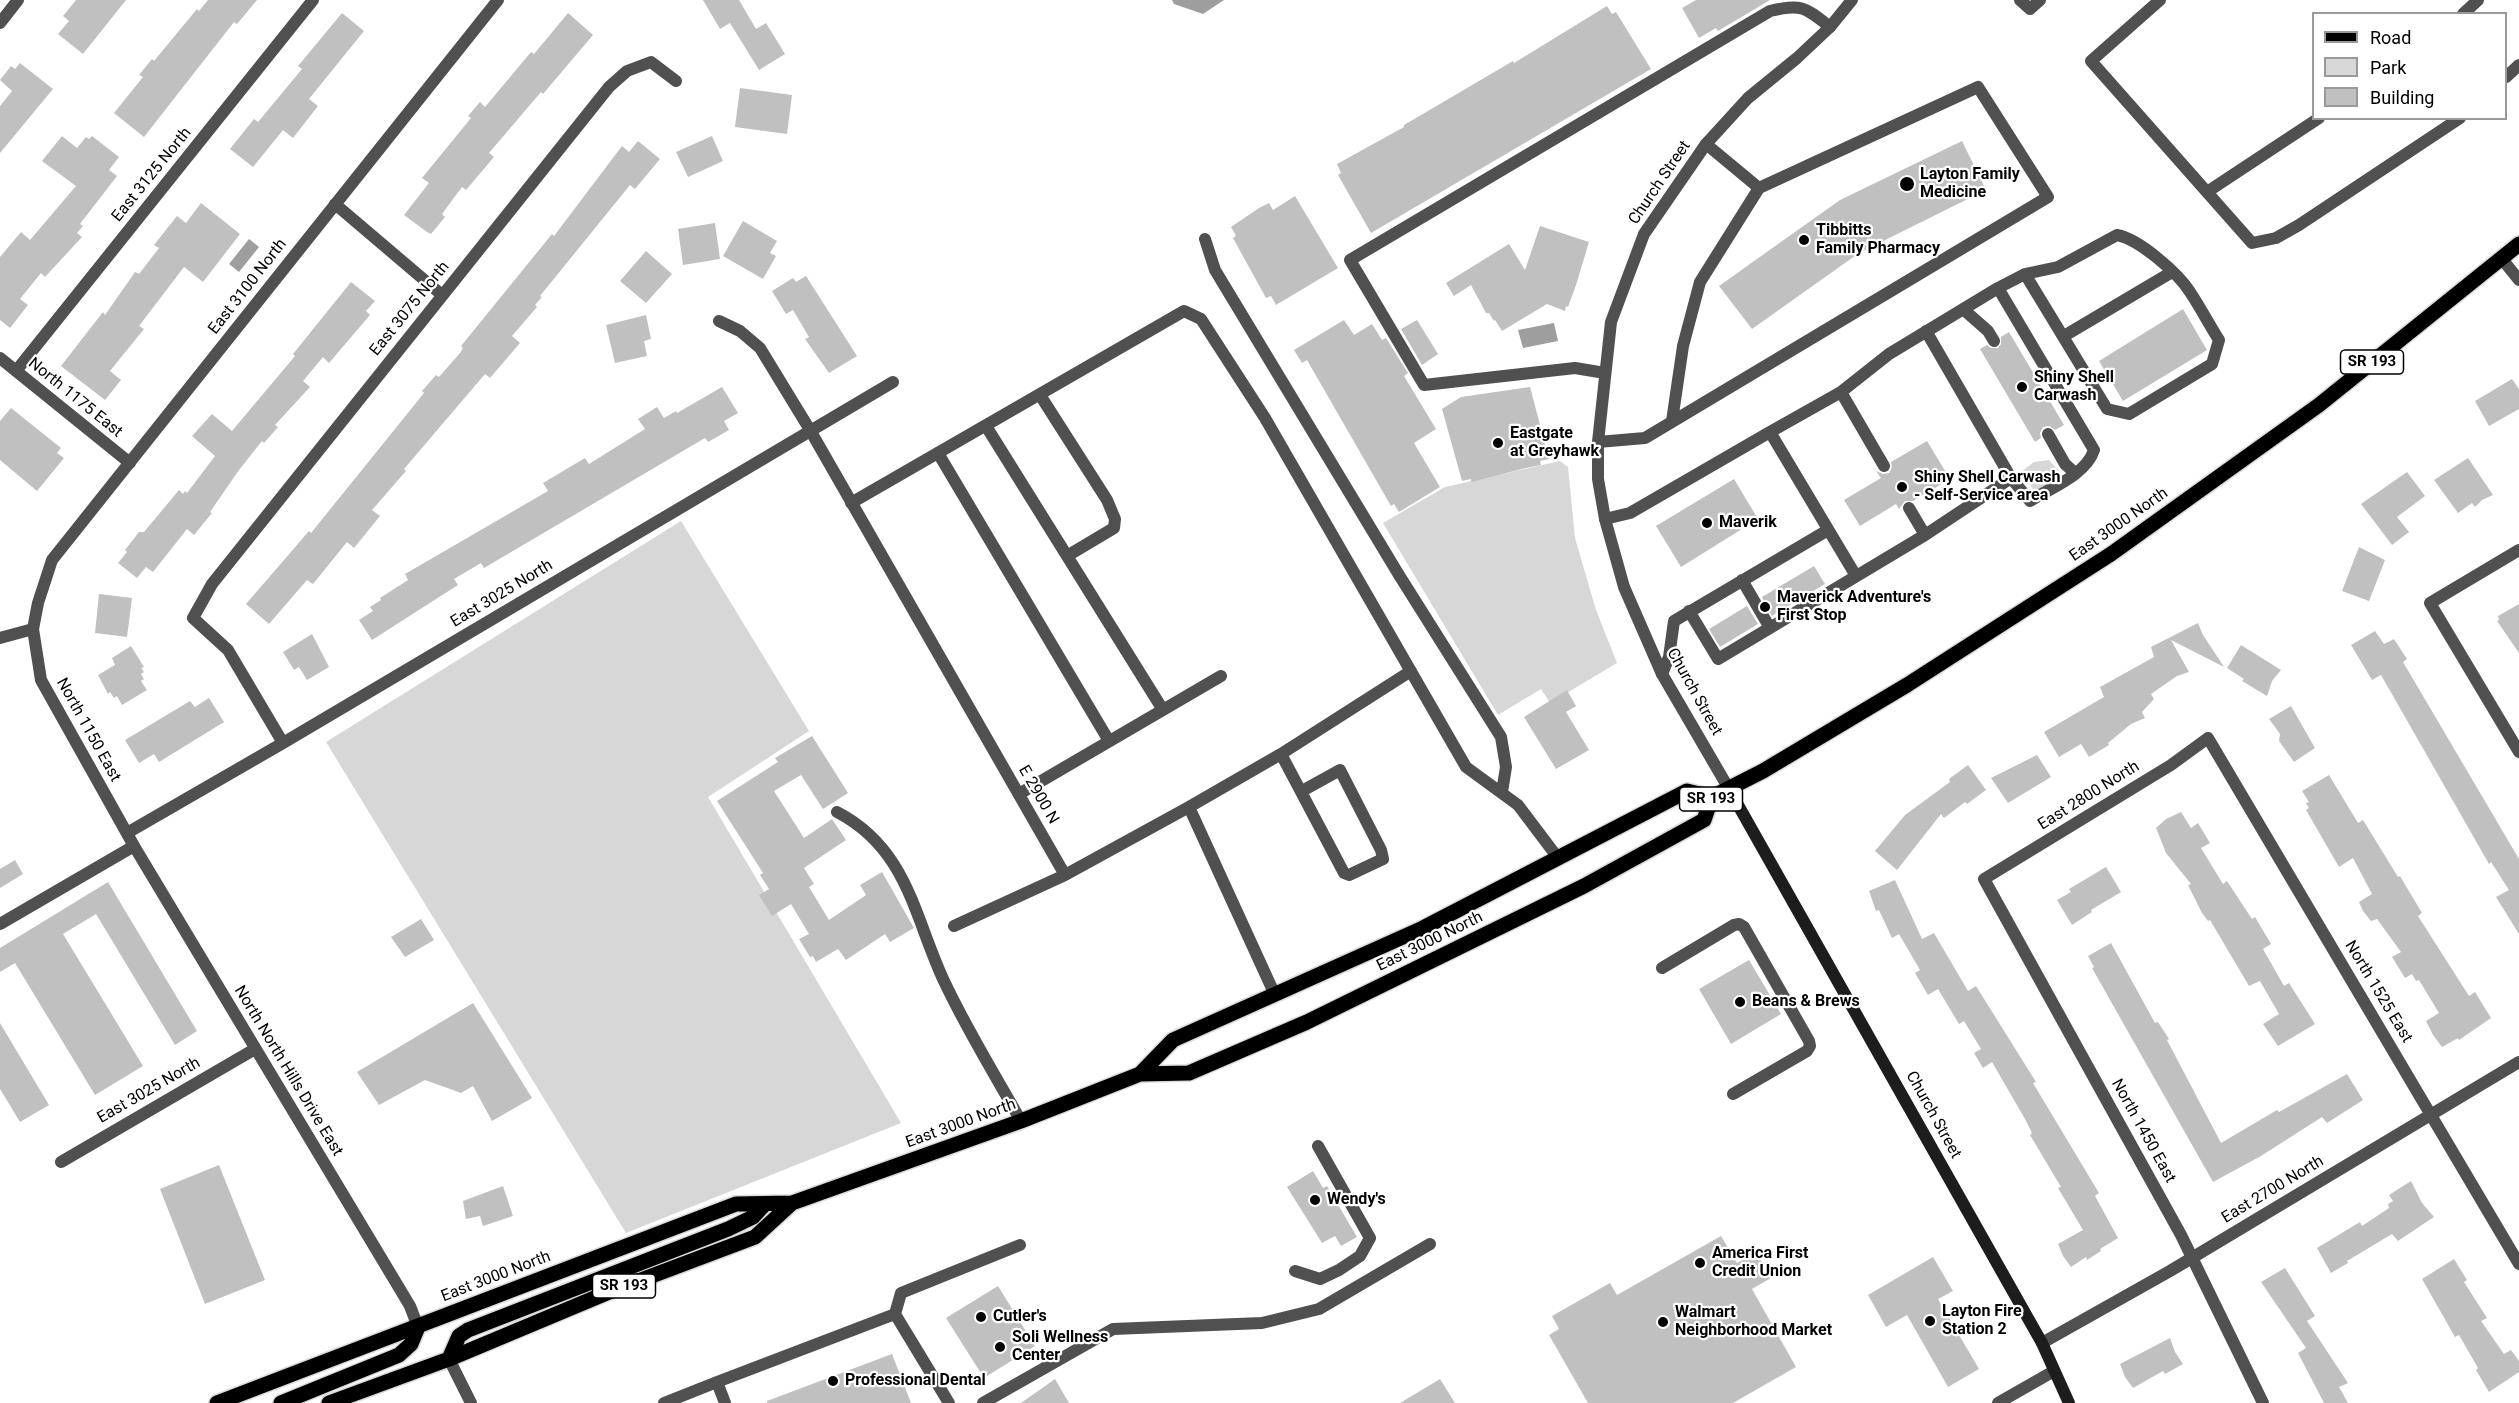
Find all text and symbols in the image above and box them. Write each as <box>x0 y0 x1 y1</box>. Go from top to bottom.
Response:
legend <box>2312 12 2507 120</box>
text: Road <box>2370 27 2411 48</box>
text: Park <box>2370 57 2406 78</box>
text: Building <box>2370 87 2434 108</box>
street label: East 3125 North <box>108 124 196 226</box>
street label: Church Street <box>1625 138 1695 228</box>
place label: Layton Family Medicine <box>1920 165 2020 203</box>
marker: Layton Family Medicine <box>1898 175 1916 193</box>
place label: Tibbitts Family Pharmacy <box>1816 221 1940 259</box>
marker: Tibbitts Family Pharmacy <box>1797 233 1811 247</box>
street label: East 3100 North <box>205 236 291 338</box>
street label: East 3075 North <box>366 258 454 360</box>
road number: SR 193 <box>2340 350 2404 374</box>
street label: North 1175 East <box>24 354 126 442</box>
place label: Shiny Shell Carwash <box>2034 368 2114 406</box>
marker: Shiny Shell Carwash <box>2015 380 2029 394</box>
place label: Eastgate at Greyhawk <box>1510 424 1599 462</box>
marker: Eastgate at Greyhawk <box>1491 436 1505 450</box>
place label: Shiny Shell Carwash - Self-Service area <box>1914 468 2060 506</box>
marker: Shiny Shell Carwash - Self-Service area <box>1895 480 1909 494</box>
street label: East 3000 North <box>2066 484 2172 566</box>
place label: Maverik <box>1719 513 1777 533</box>
marker: Maverik <box>1700 516 1714 530</box>
street label: East 3025 North <box>448 556 556 632</box>
place label: Maverick Adventure's First Stop <box>1777 588 1931 626</box>
marker: Maverick Adventure's First Stop <box>1758 600 1772 614</box>
street label: Church Street <box>1662 645 1726 739</box>
street label: North 1150 East <box>52 675 124 785</box>
street label: East 2800 North <box>2035 757 2143 835</box>
street label: E 2900 N <box>1014 762 1062 828</box>
road number: SR 193 <box>1680 787 1742 811</box>
street label: East 3000 North <box>1374 908 1486 976</box>
street label: North 1525 East <box>2340 938 2416 1046</box>
street label: North North Hills Drive East <box>229 982 347 1160</box>
place label: Beans & Brews <box>1752 992 1860 1012</box>
marker: Beans & Brews <box>1733 995 1747 1009</box>
street label: East 3025 North <box>94 1054 204 1128</box>
street label: Church Street <box>1901 1068 1965 1162</box>
street label: North 1450 East <box>2107 1076 2179 1186</box>
street label: East 3000 North <box>903 1095 1019 1153</box>
street label: East 2700 North <box>2219 1152 2327 1228</box>
place label: Wendy's <box>1327 1190 1386 1210</box>
marker: Wendy's <box>1308 1193 1322 1207</box>
place label: America First Credit Union <box>1712 1244 1808 1282</box>
street label: East 3000 North <box>439 1247 553 1307</box>
marker: America First Credit Union <box>1693 1256 1707 1270</box>
road number: SR 193 <box>592 1274 656 1298</box>
place label: Layton Fire Station 2 <box>1942 1302 2022 1340</box>
place label: Walmart Neighborhood Market <box>1675 1303 1832 1341</box>
place label: Cutler's <box>993 1307 1047 1327</box>
marker: Cutler's <box>974 1310 988 1324</box>
marker: Layton Fire Station 2 <box>1923 1314 1937 1328</box>
marker: Walmart Neighborhood Market <box>1656 1315 1670 1329</box>
place label: Soli Wellness Center <box>1012 1328 1108 1366</box>
marker: Soli Wellness Center <box>993 1340 1007 1354</box>
place label: Professional Dental <box>845 1371 986 1391</box>
marker: Professional Dental <box>826 1374 840 1388</box>

